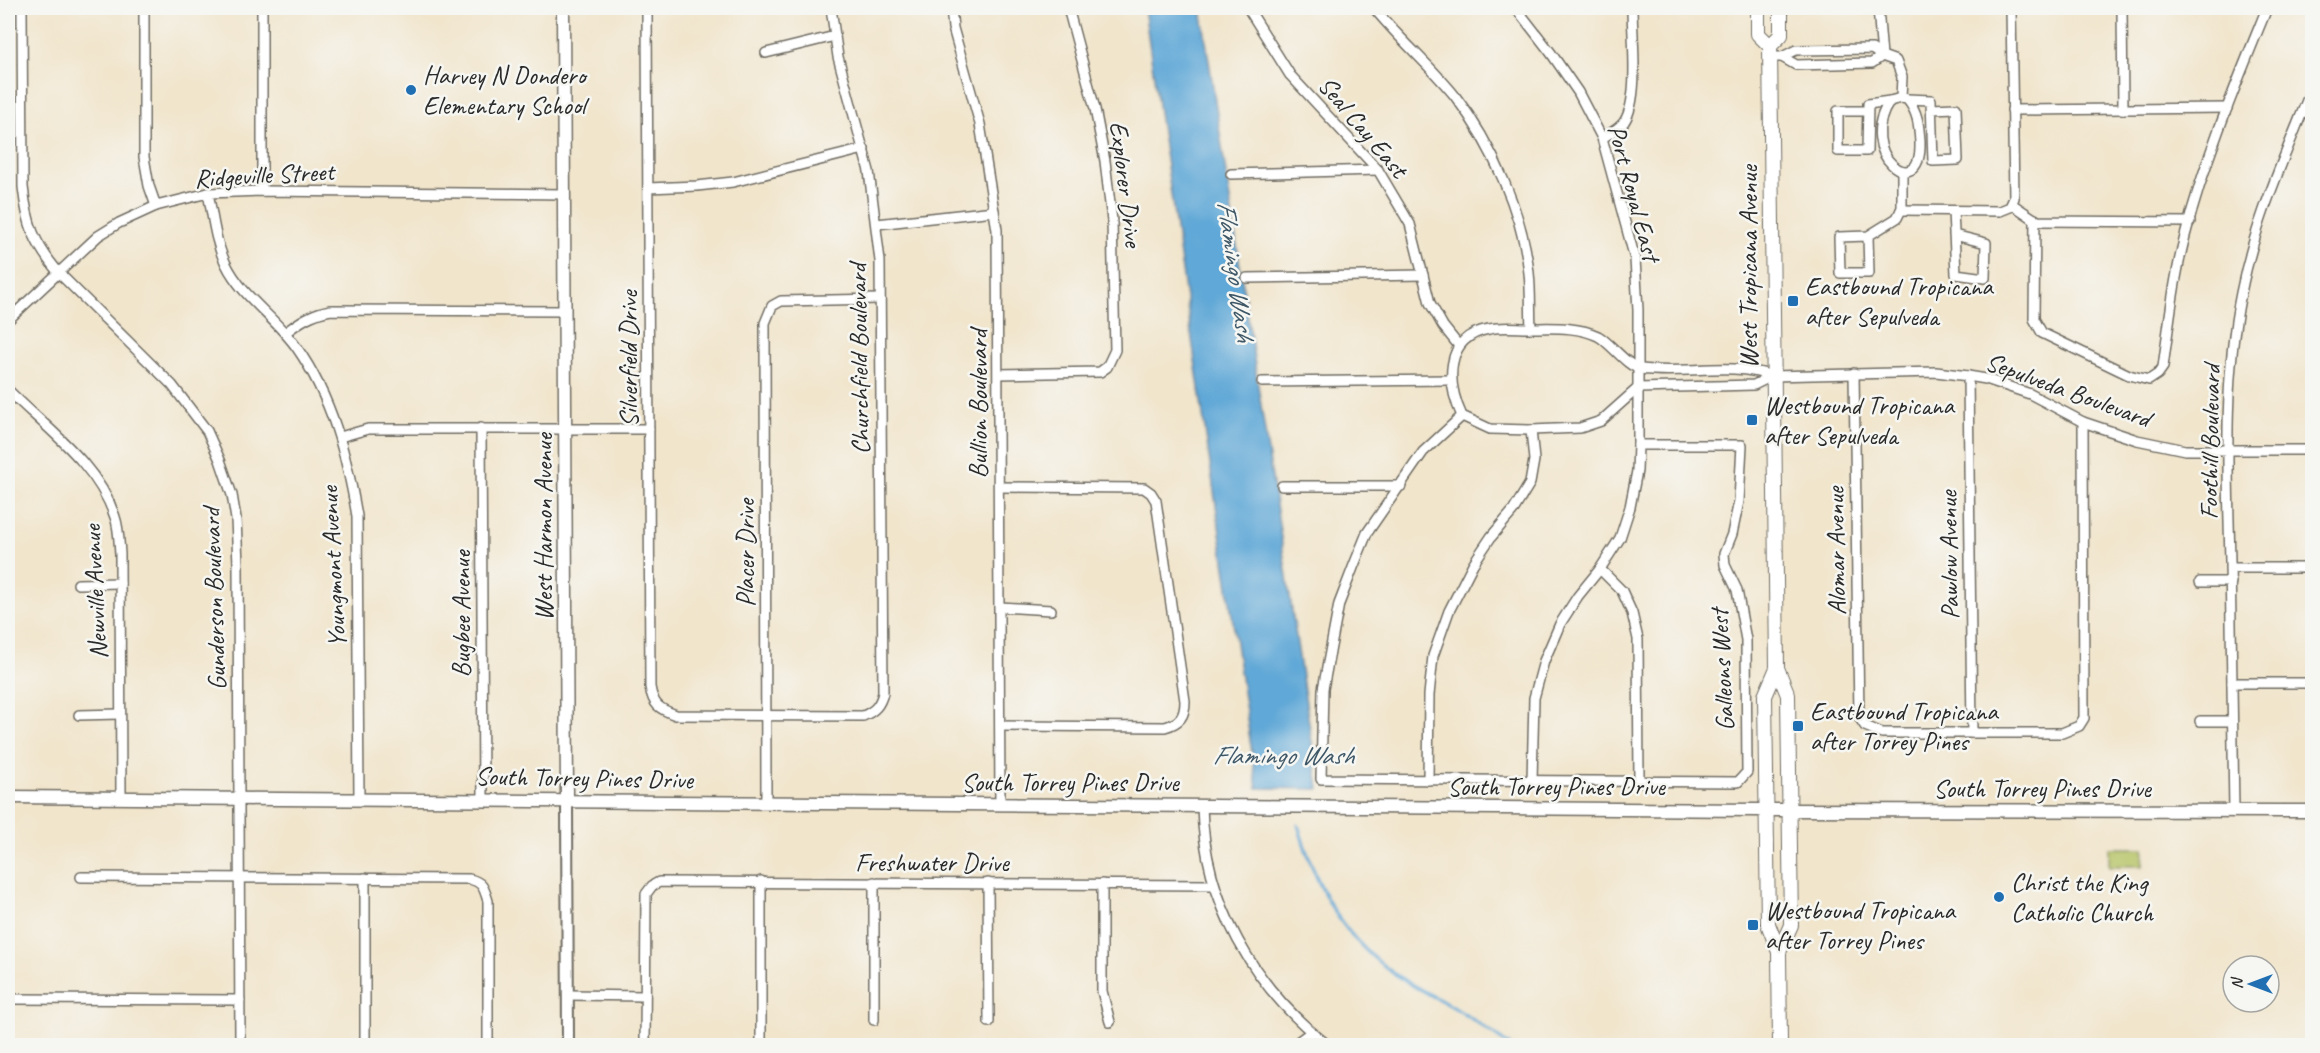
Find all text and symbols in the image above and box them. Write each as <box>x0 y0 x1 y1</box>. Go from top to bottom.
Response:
place label: Harvey N Dondero Elementary School <box>423 59 590 122</box>
street label: Seal Cay East <box>1311 69 1417 186</box>
marker: Harvey N Dondero Elementary School <box>404 83 418 97</box>
street label: Explorer Drive <box>1102 119 1150 251</box>
street label: Port Royal East <box>1600 121 1669 268</box>
street label: Ridgeville Street <box>193 155 337 195</box>
street label: West Tropicana Avenue <box>1732 164 1765 369</box>
water label: Flamingo Wash <box>1209 199 1263 345</box>
street label: Churchfield Boulevard <box>841 260 877 455</box>
place label: Eastbound Tropicana after Sepulveda <box>1805 270 1994 333</box>
street label: Silverfield Drive <box>612 289 645 427</box>
marker: Eastbound Tropicana after Sepulveda <box>1786 294 1800 308</box>
street label: Bullion Boulevard <box>962 326 995 478</box>
street label: Sepulveda Boulevard <box>1981 345 2159 436</box>
street label: Foothill Boulevard <box>2192 361 2228 520</box>
place label: Westbound Tropicana after Sepulveda <box>1764 389 1956 452</box>
marker: Westbound Tropicana after Sepulveda <box>1745 413 1759 427</box>
street label: West Harmon Avenue <box>527 432 560 621</box>
street label: Youngmont Avenue <box>312 484 354 649</box>
street label: Alomar Avenue <box>1818 485 1854 615</box>
street label: Pawlow Avenue <box>1931 489 1967 620</box>
street label: Placer Drive <box>729 497 762 607</box>
street label: Gunderson Boulevard <box>194 503 234 691</box>
street label: Newville Avenue <box>75 522 115 660</box>
street label: Bugbee Avenue <box>445 549 478 677</box>
street label: Galleons West <box>1702 605 1742 732</box>
place label: Eastbound Tropicana after Torrey Pines <box>1810 695 1999 758</box>
marker: Eastbound Tropicana after Torrey Pines <box>1791 719 1805 733</box>
water label: Flamingo Wash <box>1212 738 1355 772</box>
street label: South Torrey Pines Drive <box>475 760 695 796</box>
street label: South Torrey Pines Drive <box>961 766 1180 799</box>
street label: South Torrey Pines Drive <box>1447 770 1666 803</box>
street label: South Torrey Pines Drive <box>1933 772 2152 805</box>
street label: Freshwater Drive <box>855 846 1010 879</box>
place label: Christ the King Catholic Church <box>2011 866 2154 929</box>
marker: Christ the King Catholic Church <box>1992 890 2006 904</box>
place label: Westbound Tropicana after Torrey Pines <box>1765 894 1957 957</box>
marker: Westbound Tropicana after Torrey Pines <box>1746 918 1760 932</box>
north arrow <box>2221 954 2281 1014</box>
text: N <box>2227 976 2247 989</box>

